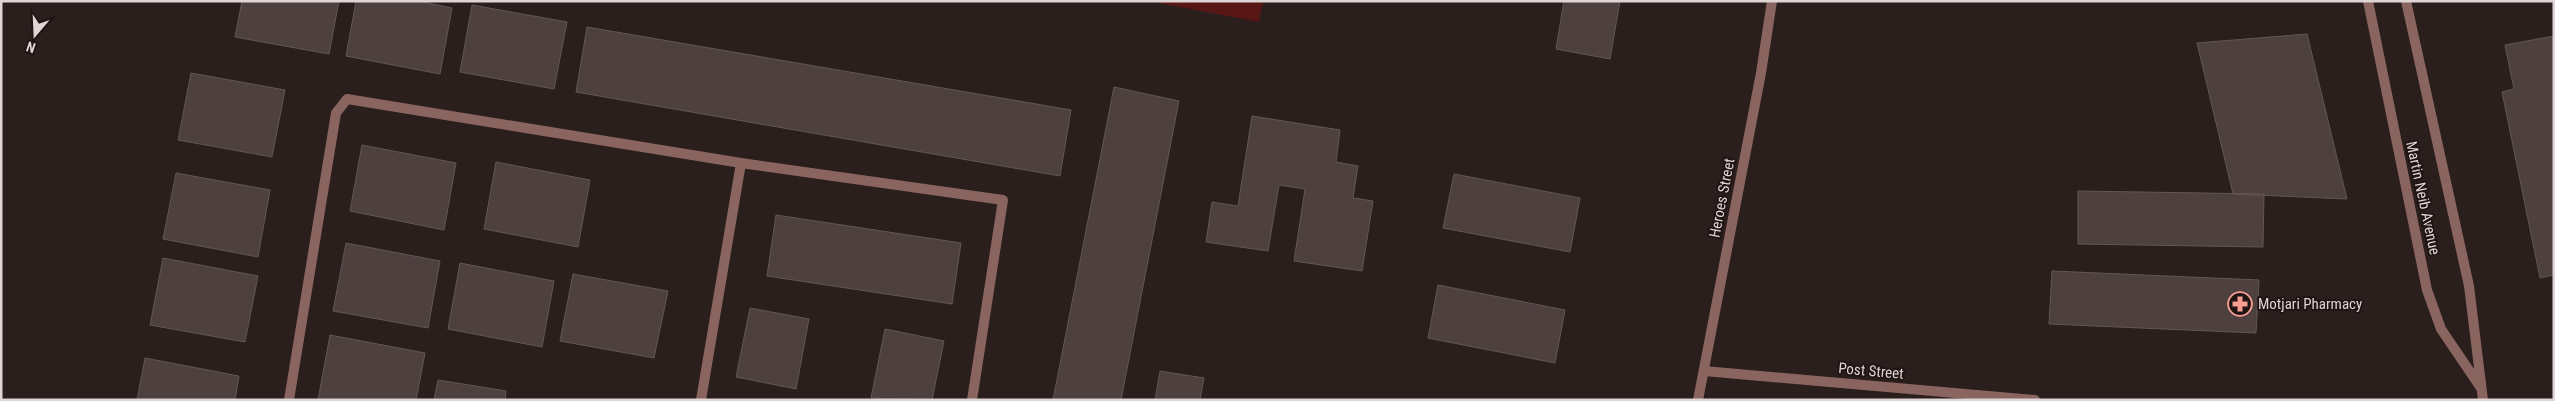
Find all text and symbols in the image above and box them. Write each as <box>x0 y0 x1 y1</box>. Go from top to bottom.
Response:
north arrow <box>10 10 60 60</box>
text: N <box>24 38 37 56</box>
street label: Martin Neib Avenue <box>2402 139 2444 257</box>
street label: Heroes Street <box>1705 157 1739 239</box>
pharmacy icon: Motjari Pharmacy <box>2227 291 2253 317</box>
place label: Motjari Pharmacy <box>2258 295 2362 313</box>
street label: Post Street <box>1838 359 1904 383</box>

